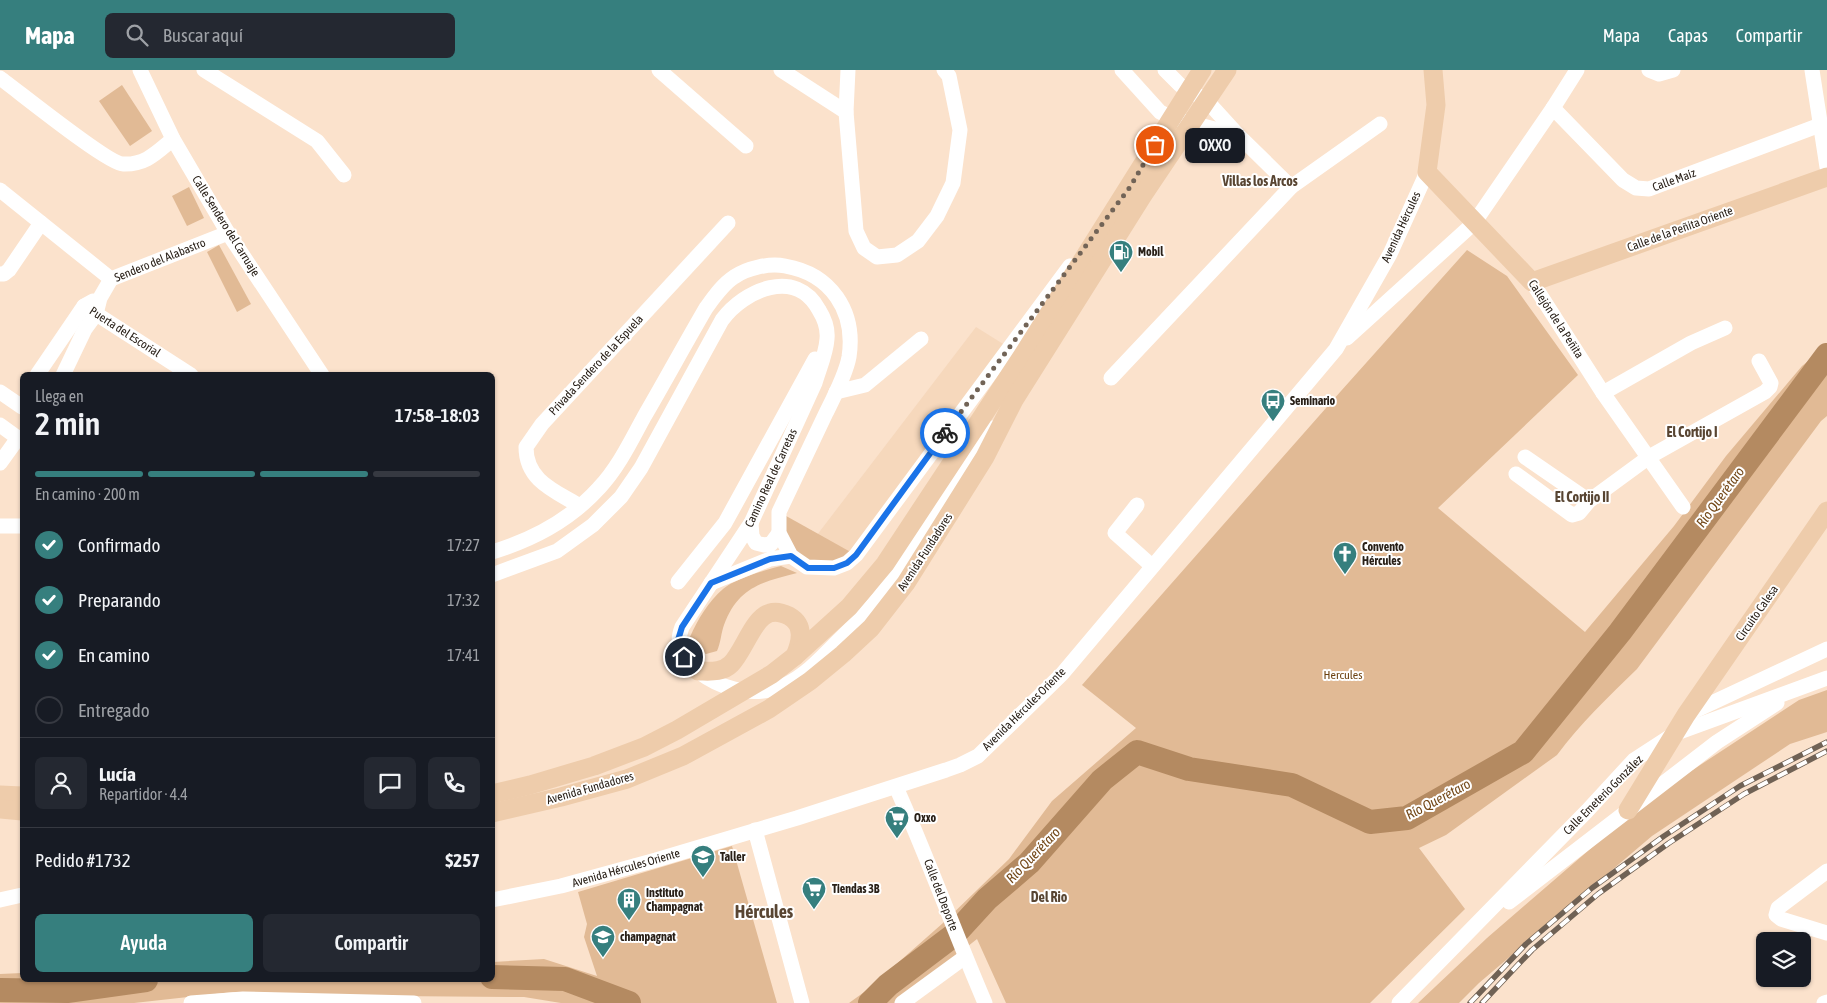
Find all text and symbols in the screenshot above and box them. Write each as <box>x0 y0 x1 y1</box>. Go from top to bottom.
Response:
search box <box>105 13 455 58</box>
icon: search <box>123 21 151 49</box>
text: Mapa <box>25 22 75 49</box>
text: Buscar aquí <box>163 24 243 46</box>
text: Mapa <box>1603 25 1640 46</box>
text: Capas <box>1668 25 1708 46</box>
text: Compartir <box>1736 25 1802 46</box>
pin <box>1134 124 1176 166</box>
callout: OXXO <box>1185 128 1245 162</box>
icon: bag <box>1141 131 1169 159</box>
text: OXXO <box>1199 136 1231 154</box>
street label: Calle Maíz <box>1650 165 1698 194</box>
street label: Calle Sendero del Carruaje <box>189 173 263 279</box>
district label: Villas los Arcos <box>1221 173 1298 189</box>
street label: Avenida Hércules <box>1378 189 1424 265</box>
street label: Calle de la Peñita Oriente <box>1625 203 1735 255</box>
street label: Sendero del Alabastro <box>112 235 208 285</box>
fuel station icon: Mobil <box>1108 239 1134 273</box>
place label: Mobil <box>1138 245 1164 259</box>
street label: Callejón de la Peñita <box>1525 277 1587 361</box>
street label: Puerta del Escorial <box>87 304 164 361</box>
street label: Privada Sendero de la Espuela <box>546 312 646 418</box>
text: Llega en <box>35 387 84 405</box>
bus stop icon: Seminario <box>1260 388 1286 422</box>
place label: Seminario <box>1290 394 1336 408</box>
text: 17:58–18:03 <box>395 404 480 426</box>
text: 2 min <box>35 405 100 442</box>
courier <box>920 408 970 458</box>
icon: bike <box>931 419 959 447</box>
district label: El Cortijo I <box>1666 424 1718 440</box>
street label: Camino Real de Carretas <box>742 427 800 529</box>
water label: Río Querétaro <box>1693 463 1748 530</box>
text: En camino · 200 m <box>35 485 140 503</box>
district label: El Cortijo II <box>1555 489 1609 505</box>
street label: Avenida Fundadores <box>895 511 955 593</box>
icon: check <box>35 531 63 559</box>
text: Confirmado <box>78 534 160 556</box>
text: 17:27 <box>447 536 480 554</box>
place label: Convento Hércules <box>1362 540 1404 568</box>
church icon: Convento Hércules <box>1332 541 1358 575</box>
street label: Circuito Calesa <box>1733 583 1781 643</box>
icon: check <box>35 586 63 614</box>
text: Preparando <box>78 589 161 611</box>
text: 17:32 <box>447 591 480 609</box>
pin <box>663 636 705 678</box>
icon: check <box>35 641 63 669</box>
icon: home <box>670 643 698 671</box>
text: En camino <box>78 644 150 666</box>
text: 17:41 <box>447 646 480 664</box>
street label: Avenida Hércules Oriente <box>980 665 1068 753</box>
park label: Hercules <box>1324 668 1362 682</box>
text: Entregado <box>78 699 150 721</box>
street label: Calle Emeterio González <box>1560 752 1646 838</box>
button: person <box>35 757 87 809</box>
button: chat <box>364 757 416 809</box>
button: phone <box>428 757 480 809</box>
text: Lucía <box>99 763 136 785</box>
street label: Avenida Fundadores <box>545 769 635 807</box>
water label: Río Querétaro <box>1403 775 1473 823</box>
text: Repartidor · 4.4 <box>99 785 188 803</box>
supermarket icon: Oxxo <box>884 805 910 839</box>
place label: Oxxo <box>914 811 937 825</box>
water label: Río Querétaro <box>1003 824 1064 886</box>
school or university icon: Taller <box>690 844 716 878</box>
street label: Avenida Hércules Oriente <box>570 846 682 890</box>
text: Pedido #1732 <box>35 849 131 871</box>
text: $257 <box>445 849 480 871</box>
place label: Taller <box>720 850 746 864</box>
street label: Calle del Deporte <box>921 857 961 933</box>
supermarket icon: Tiendas 3B <box>801 876 827 910</box>
place label: Tiendas 3B <box>832 882 880 896</box>
place label: Instituto Champagnat <box>646 886 703 914</box>
building icon: Instituto Champagnat <box>616 887 642 921</box>
district label: Del Rio <box>1031 889 1068 905</box>
district label: Hércules <box>735 901 794 922</box>
button: Ayuda <box>35 914 253 972</box>
button: Compartir <box>263 914 480 972</box>
school or university icon: champagnat <box>590 924 616 958</box>
place label: champagnat <box>620 930 676 944</box>
map controls <box>1756 932 1811 987</box>
button: layers <box>1756 932 1811 987</box>

